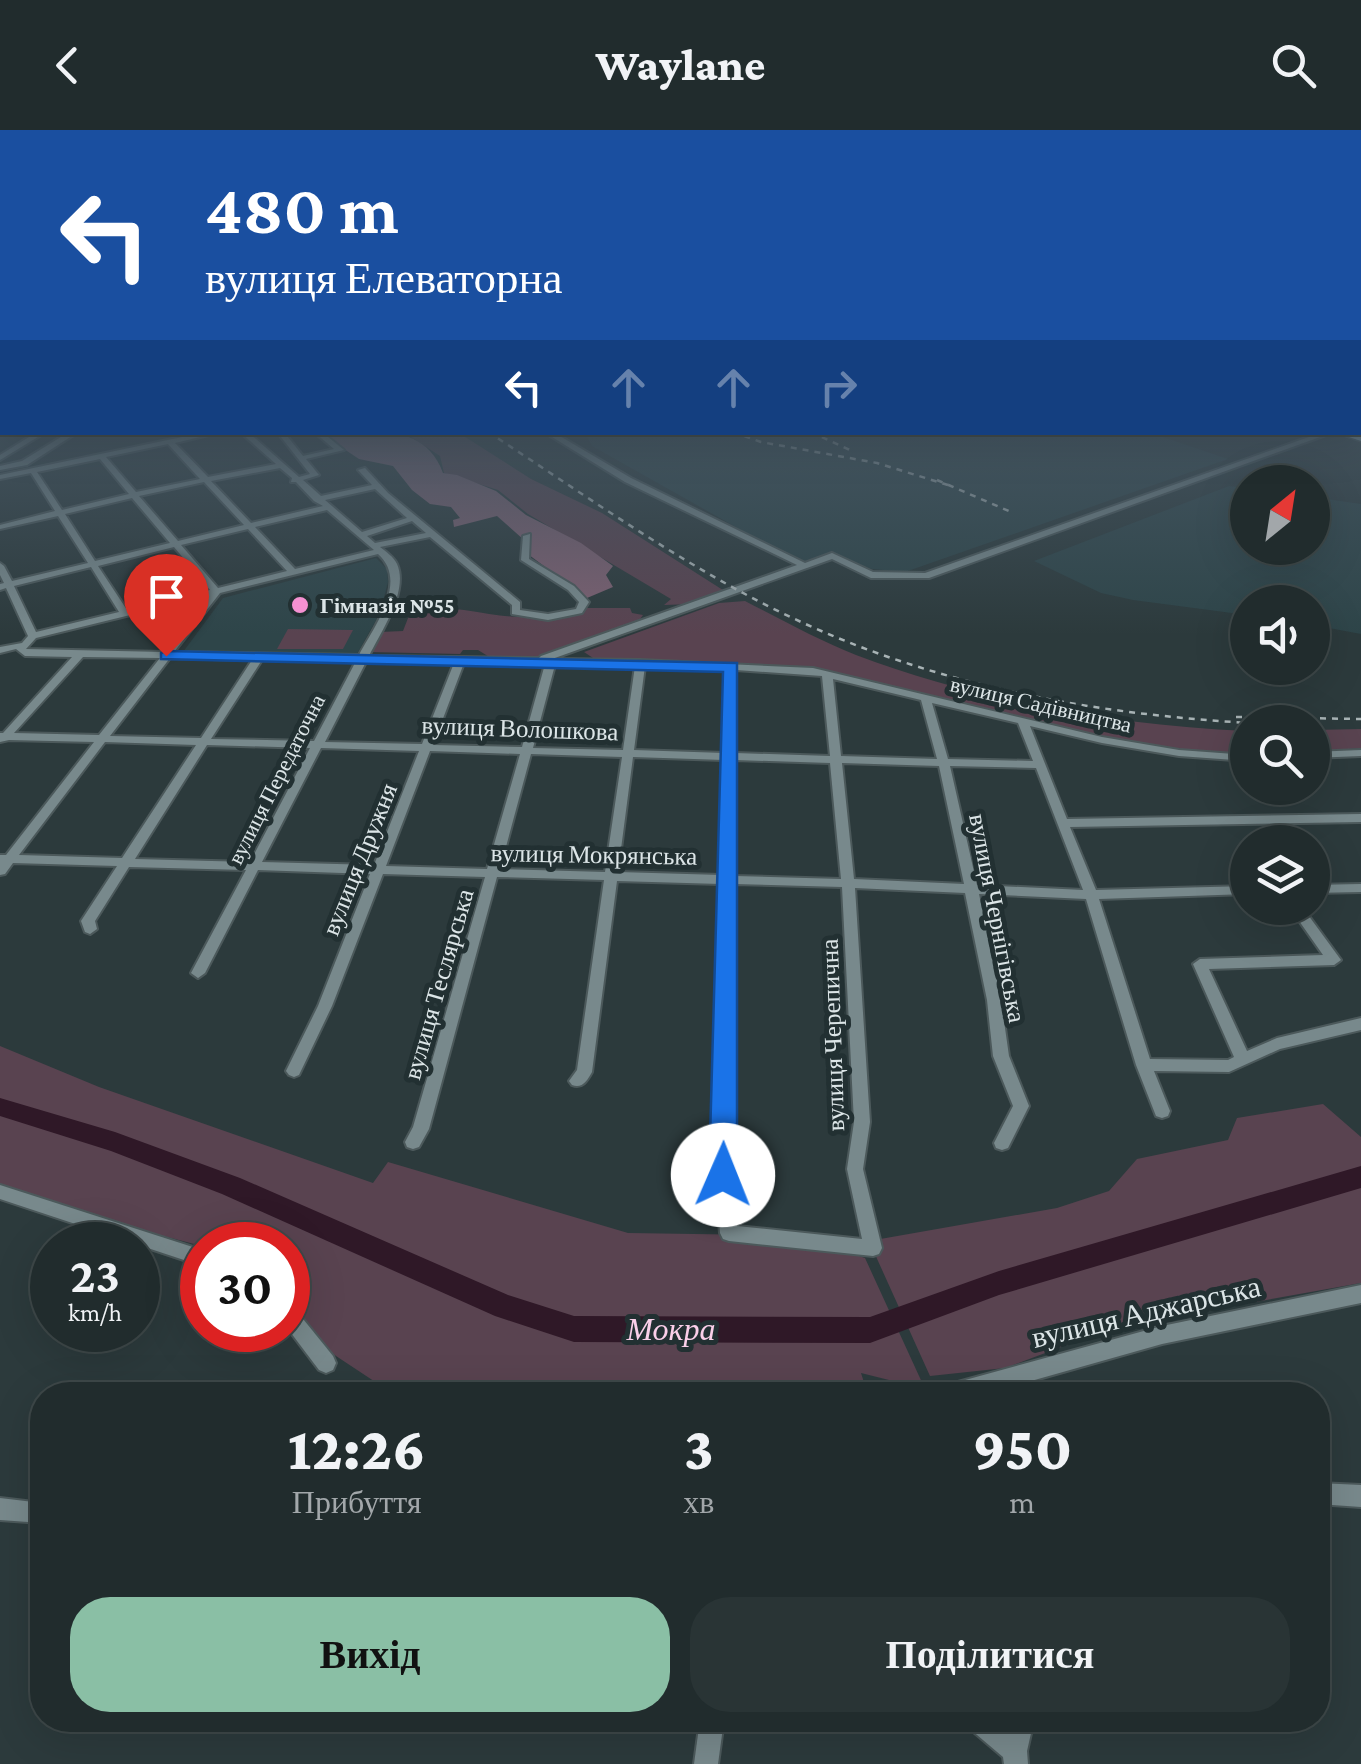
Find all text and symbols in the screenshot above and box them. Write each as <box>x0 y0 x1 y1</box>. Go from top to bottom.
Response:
icon: back <box>40 38 95 93</box>
icon: search <box>1266 38 1321 93</box>
text: Waylane <box>596 40 765 90</box>
icon: left <box>40 170 170 300</box>
text: 480 m <box>205 170 399 248</box>
text: вулиця Елеваторна <box>205 253 563 303</box>
icon: left <box>496 360 551 415</box>
icon: ahead <box>601 360 656 415</box>
icon: ahead <box>706 360 761 415</box>
icon: right <box>811 360 866 415</box>
north arrow <box>1230 465 1330 565</box>
map controls <box>1230 465 1330 925</box>
pin <box>124 554 209 657</box>
icon: arrive <box>139 569 194 624</box>
button: sound <box>1230 585 1330 685</box>
place label: Гімназія №55 <box>320 593 455 618</box>
marker: Гімназія №55 <box>289 594 311 616</box>
street label: вулиця Садівництва <box>948 671 1134 738</box>
street label: вулиця Передаточна <box>223 690 330 868</box>
button: search <box>1230 705 1330 805</box>
street label: вулиця Волошкова <box>421 712 619 745</box>
street label: вулиця Дружня <box>317 779 402 939</box>
street label: вулиця Чернігівська <box>964 811 1031 1025</box>
button: layers <box>1230 825 1330 925</box>
street label: вулиця Мокрянська <box>490 839 698 870</box>
street label: вулиця Теслярська <box>398 886 479 1082</box>
street label: вулиця Черепична <box>816 938 849 1132</box>
position arrow <box>671 1123 775 1227</box>
speed limit sign: 30 <box>180 1222 310 1352</box>
text: 23 <box>70 1247 120 1303</box>
street label: вулиця Аджарська <box>1028 1269 1263 1354</box>
text: km/h <box>68 1299 122 1326</box>
water label: Мокра <box>625 1311 716 1347</box>
text: 12:26 <box>288 1415 426 1482</box>
text: 3 <box>684 1415 714 1482</box>
text: 950 <box>972 1415 1072 1482</box>
text: Прибуття <box>292 1484 421 1520</box>
text: хв <box>683 1484 714 1520</box>
text: m <box>1009 1484 1035 1520</box>
button: Вихід <box>70 1597 670 1712</box>
button: Поділитися <box>690 1597 1290 1712</box>

